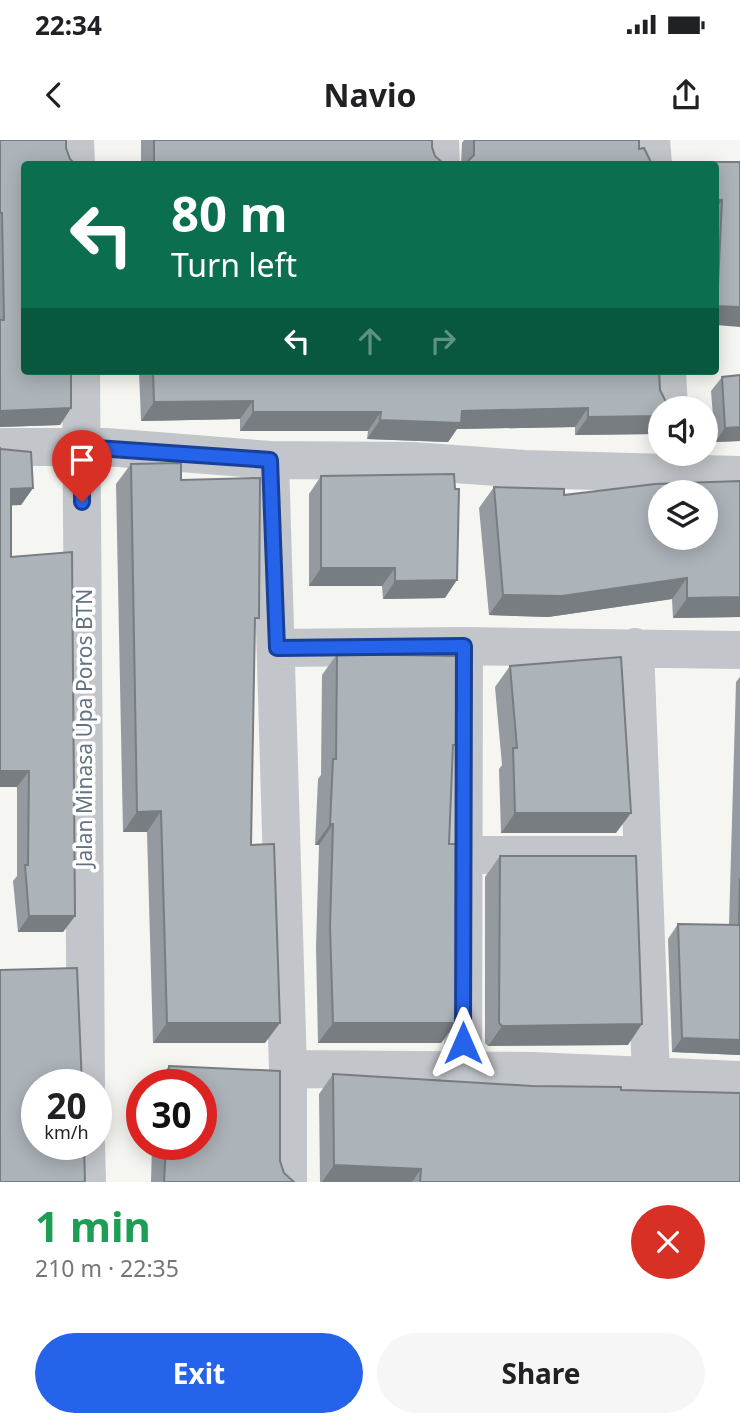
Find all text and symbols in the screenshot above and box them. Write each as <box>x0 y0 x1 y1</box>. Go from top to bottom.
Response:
text: 22:34 <box>35 7 102 43</box>
text: Navio <box>323 73 417 116</box>
icon: back <box>35 76 73 114</box>
icon: share <box>667 76 705 114</box>
text: 80 m <box>171 180 288 246</box>
icon: left <box>56 189 147 280</box>
text: Turn left <box>171 243 297 286</box>
icon: left <box>278 322 316 360</box>
icon: ahead <box>351 322 389 360</box>
icon: right <box>424 322 462 360</box>
map controls <box>648 396 718 550</box>
button: sound <box>648 396 718 466</box>
pin <box>52 430 112 502</box>
icon: arrive <box>63 441 101 479</box>
button: layers <box>648 480 718 550</box>
street label: Jalan Minasa Upa Poros BTN <box>70 589 98 869</box>
position arrow <box>426 1006 500 1080</box>
speed limit sign: 30 <box>126 1069 217 1160</box>
text: 20 <box>46 1082 87 1129</box>
text: km/h <box>44 1120 89 1144</box>
text: 1 min <box>35 1197 151 1254</box>
button: close <box>631 1205 705 1279</box>
text: 210 m · 22:35 <box>35 1252 179 1284</box>
button: Exit <box>35 1333 363 1413</box>
button: Share <box>377 1333 705 1413</box>

